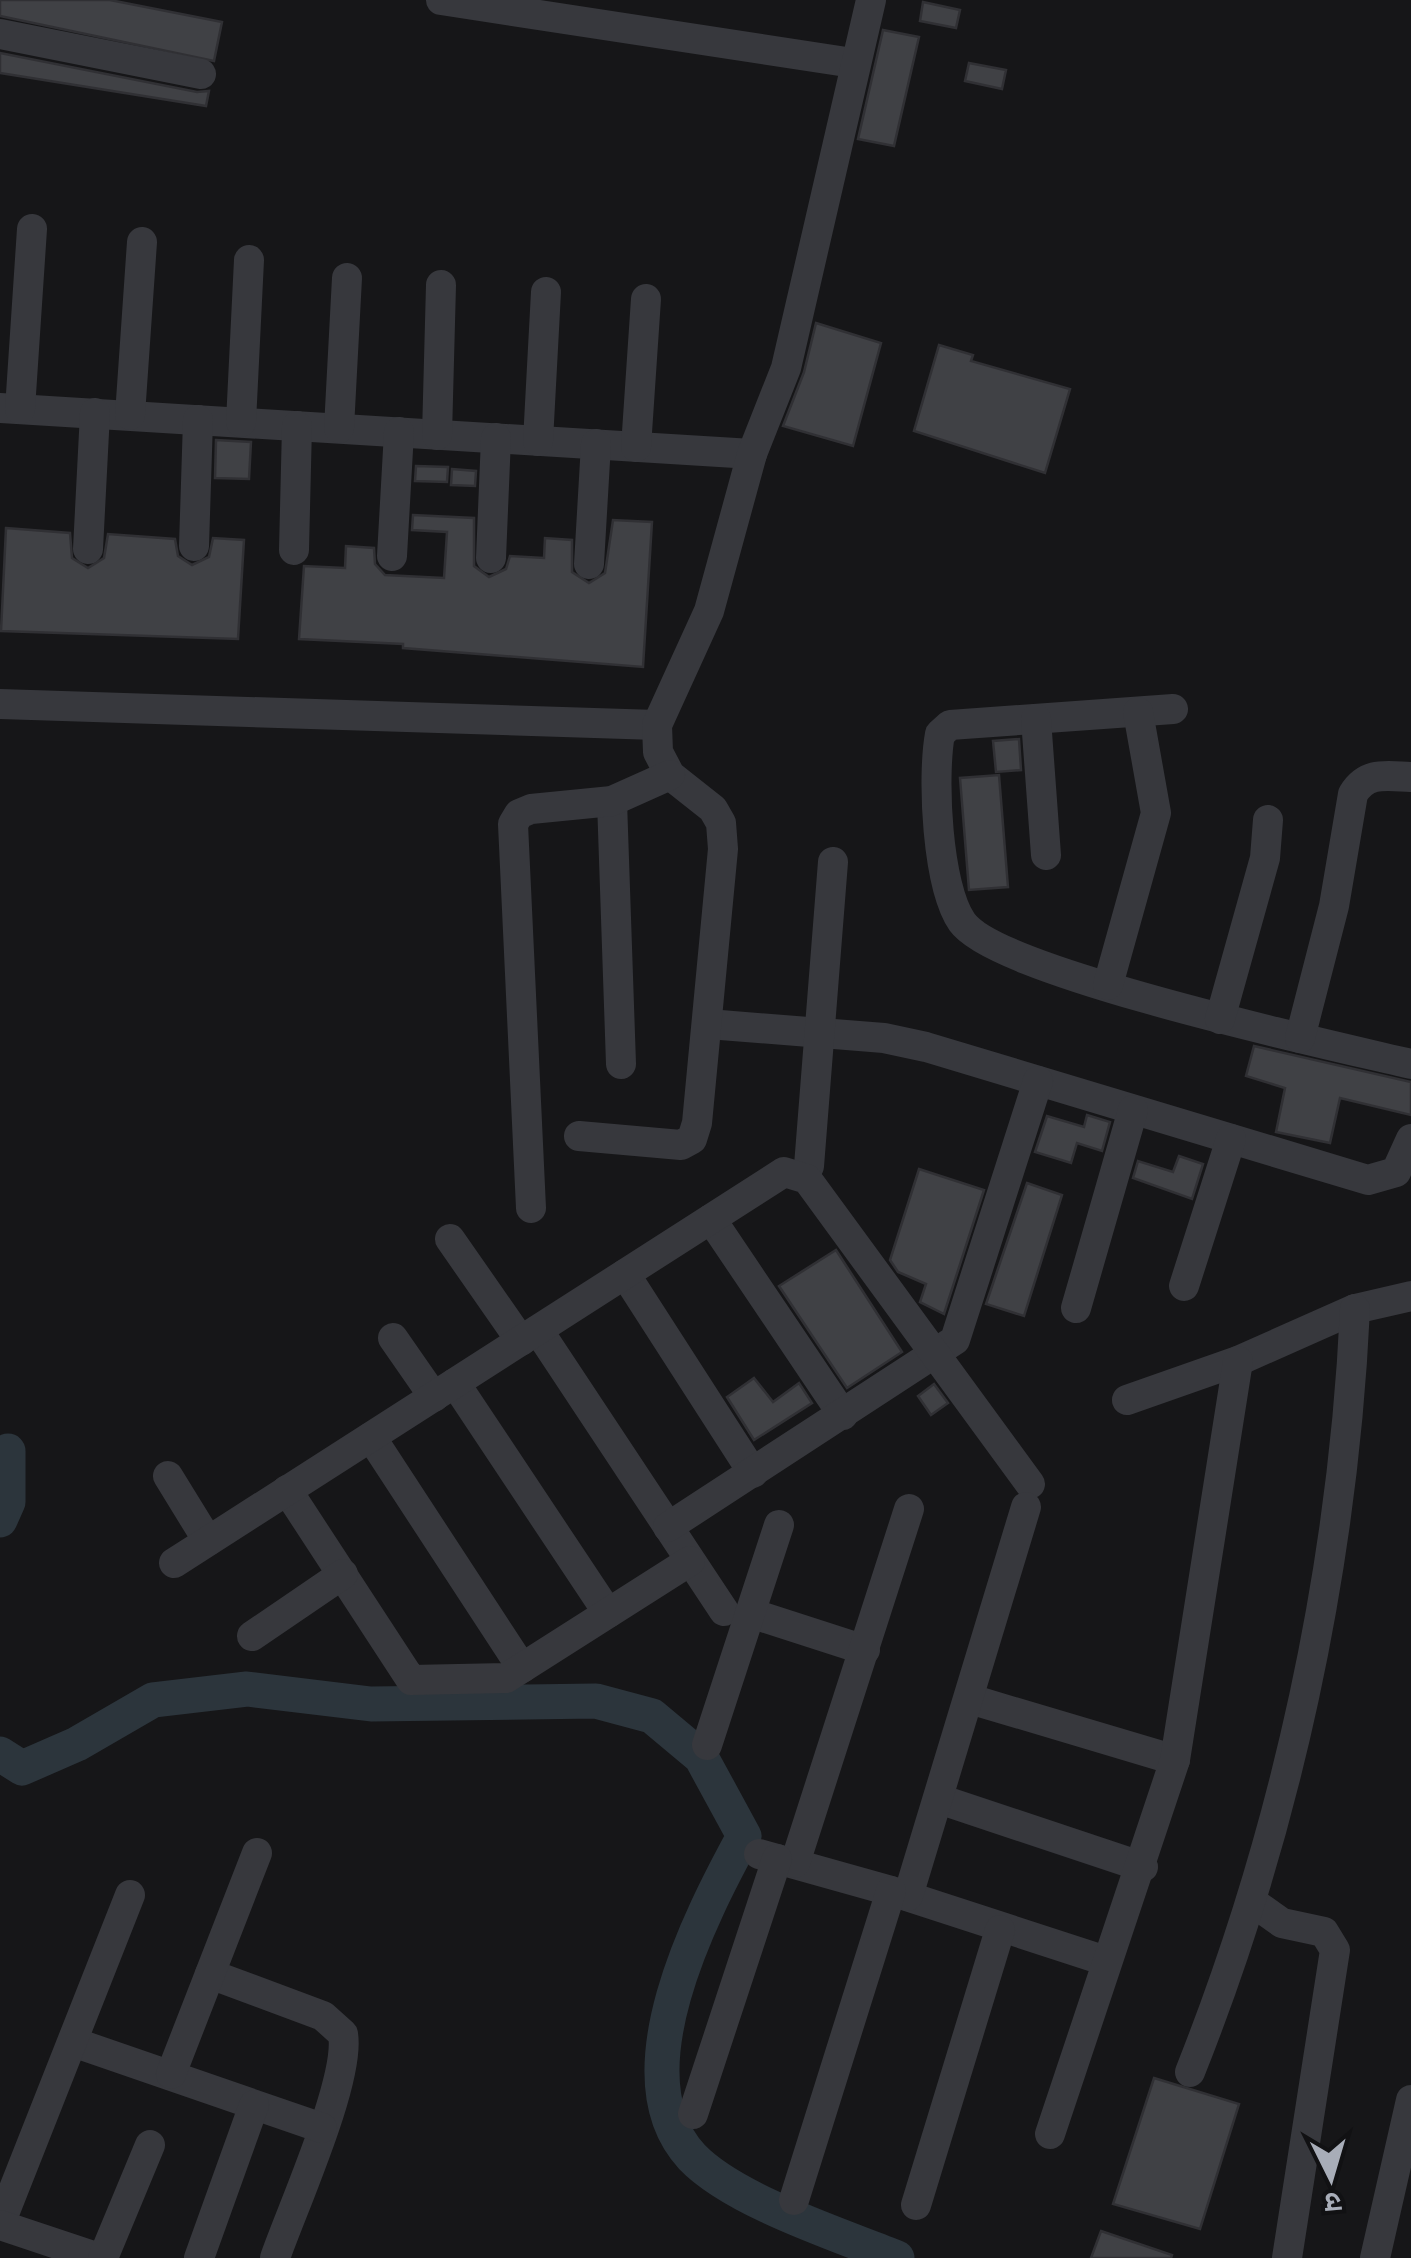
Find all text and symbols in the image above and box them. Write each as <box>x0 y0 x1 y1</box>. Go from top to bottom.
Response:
north arrow <box>1281 2128 1381 2228</box>
text: उ <box>1323 2181 1343 2226</box>

